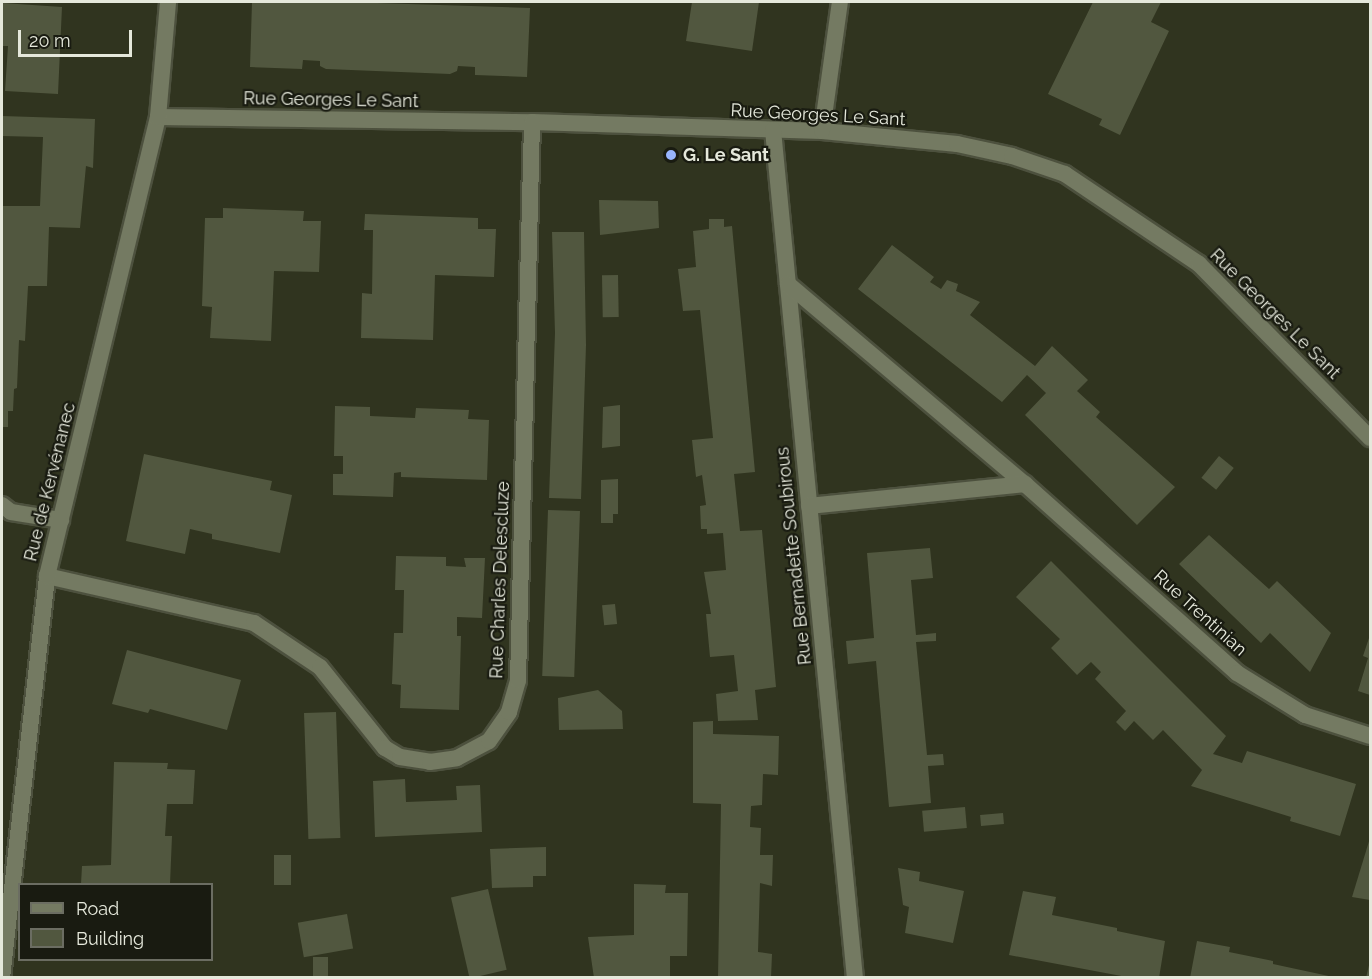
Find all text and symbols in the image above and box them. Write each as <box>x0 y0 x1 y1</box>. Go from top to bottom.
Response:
scale bar <box>21 18 135 56</box>
text: 20 m <box>29 30 71 51</box>
street label: Rue Georges Le Sant <box>243 88 419 112</box>
street label: Rue Georges Le Sant <box>730 100 906 130</box>
place label: G. Le Sant <box>683 144 769 166</box>
marker: G. Le Sant <box>664 148 678 162</box>
street label: Rue Georges Le Sant <box>1205 244 1345 384</box>
street label: Rue de Kervénanec <box>20 400 80 564</box>
street label: Rue Bernadette Soubirous <box>772 446 816 666</box>
street label: Rue Charles Delescluze <box>486 481 514 679</box>
street label: Rue Trentinian <box>1149 565 1251 661</box>
legend <box>18 883 213 961</box>
text: Road <box>76 898 119 919</box>
text: Building <box>76 928 144 949</box>

